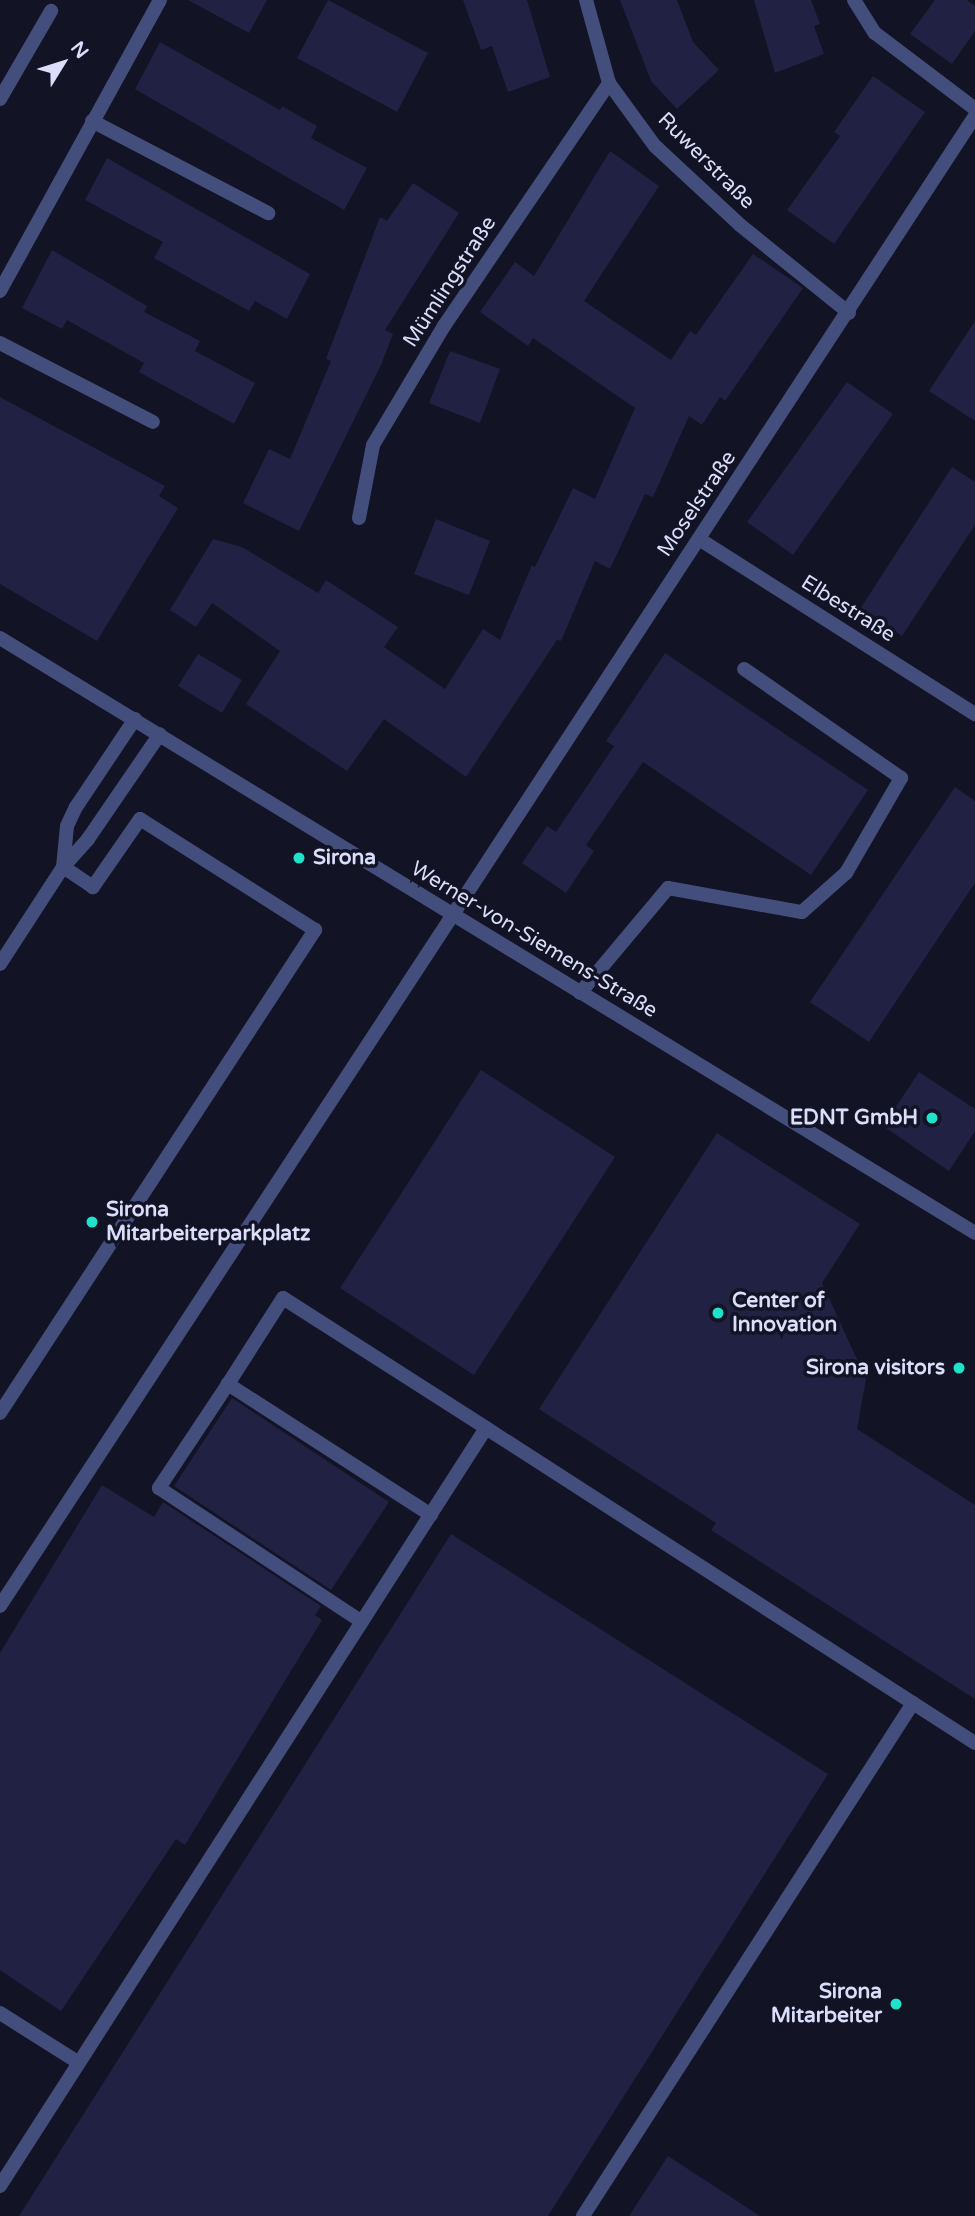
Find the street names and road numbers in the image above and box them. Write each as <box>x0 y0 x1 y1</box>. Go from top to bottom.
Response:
street label: Ruwerstraße <box>652 107 760 215</box>
street label: Mümlingstraße <box>398 212 502 352</box>
street label: Moselstraße <box>652 446 742 562</box>
street label: Elbestraße <box>796 570 900 648</box>
street label: Werner-von-Siemens-Straße <box>406 856 662 1024</box>

